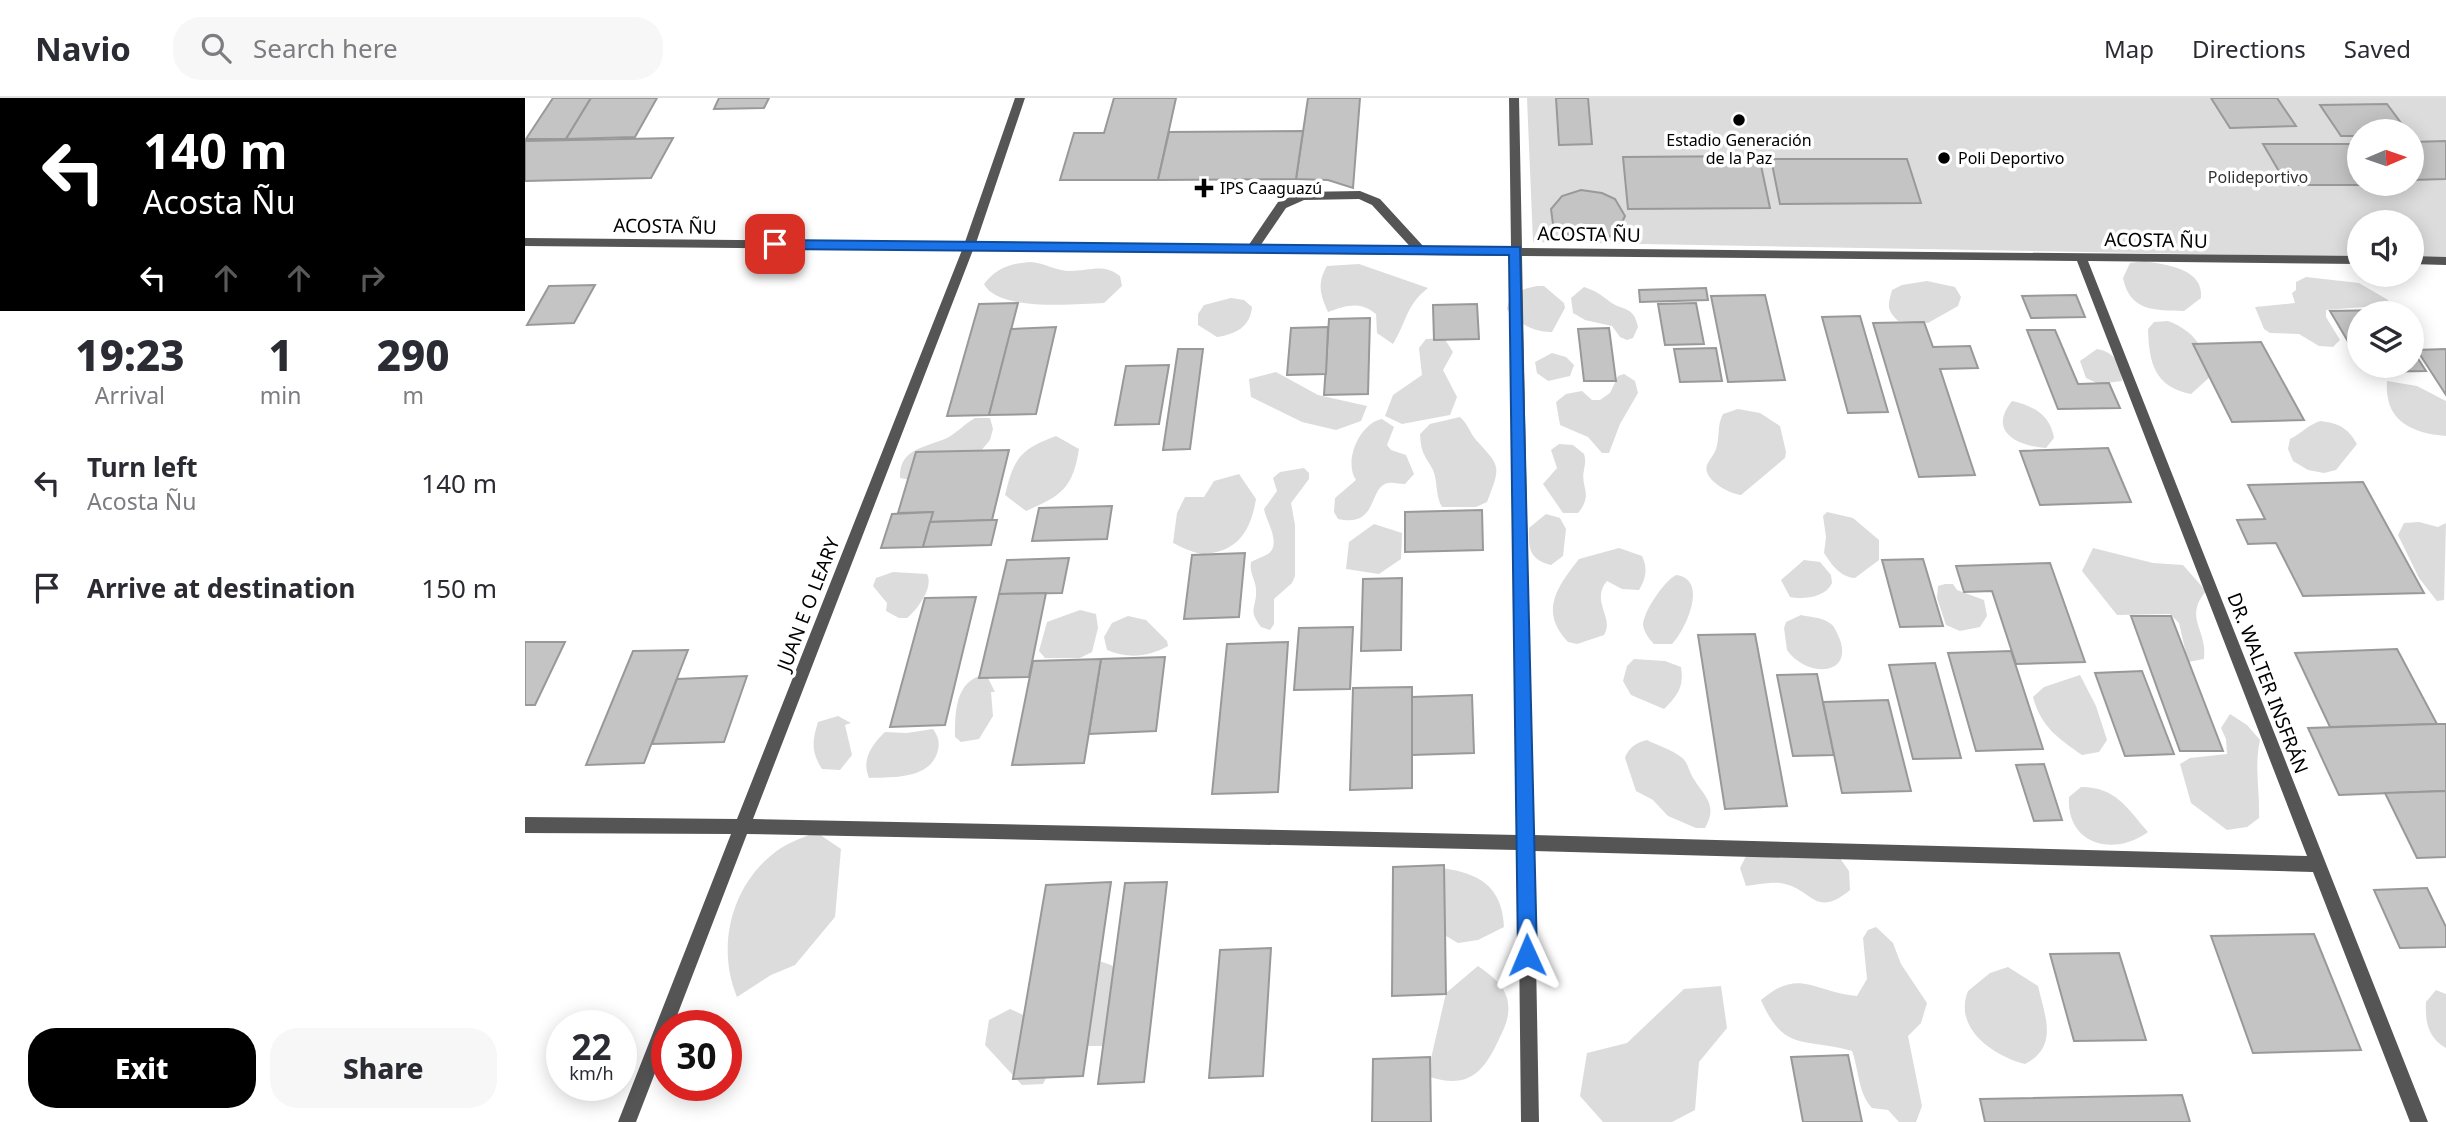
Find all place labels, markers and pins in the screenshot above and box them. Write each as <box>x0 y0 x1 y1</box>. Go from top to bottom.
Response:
marker: Estadio Generación de la Paz <box>1731 112 1747 128</box>
place label: Estadio Generación de la Paz <box>1666 129 1812 169</box>
place label: Poli Deportivo <box>1958 147 2064 169</box>
marker: Poli Deportivo <box>1936 150 1952 166</box>
place label: IPS Caaguazú <box>1220 177 1322 199</box>
marker: IPS Caaguazú <box>1194 178 1214 198</box>
pin <box>745 214 805 274</box>

